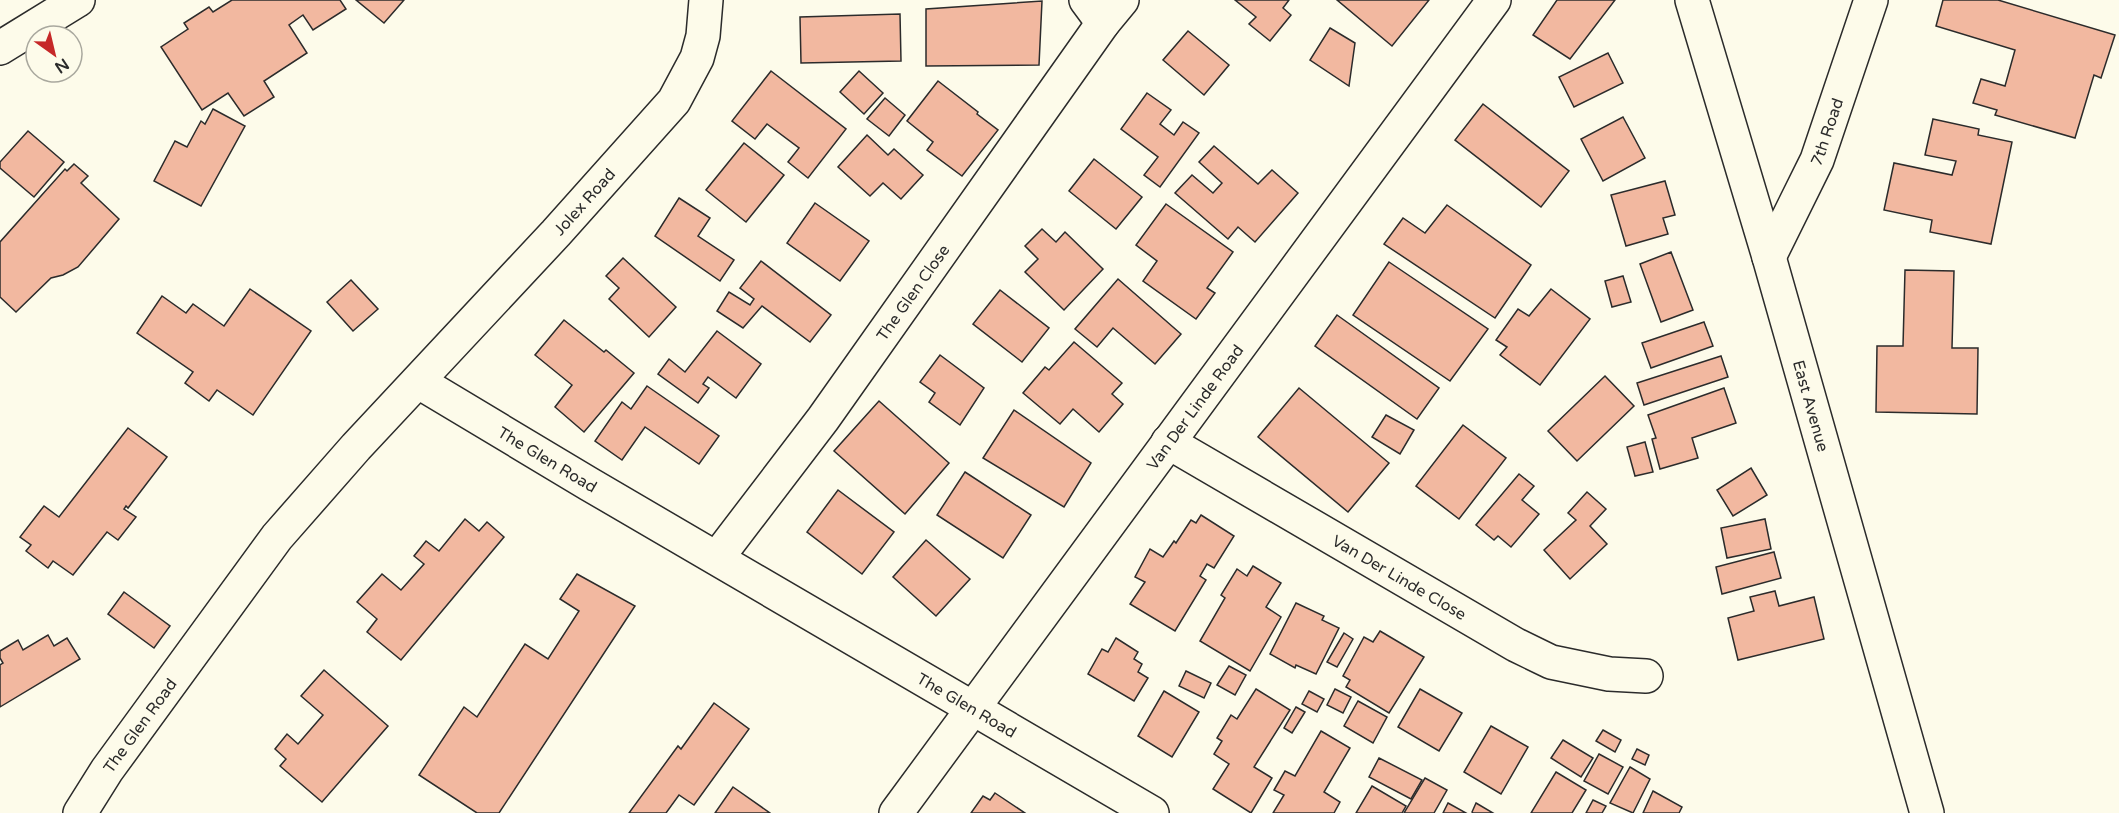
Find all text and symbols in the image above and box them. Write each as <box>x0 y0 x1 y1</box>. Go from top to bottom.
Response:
north arrow <box>24 24 84 84</box>
text: N <box>51 54 73 77</box>
street label: 7th Road <box>1807 96 1848 170</box>
street label: Jolex Road <box>550 165 620 240</box>
street label: The Glen Close <box>873 241 954 345</box>
street label: Van Der Linde Road <box>1143 341 1248 474</box>
street label: East Avenue <box>1788 358 1833 454</box>
street label: The Glen Road <box>494 423 600 497</box>
street label: Van Der Linde Close <box>1328 531 1470 625</box>
street label: The Glen Road <box>913 669 1020 743</box>
street label: The Glen Road <box>99 675 181 777</box>

